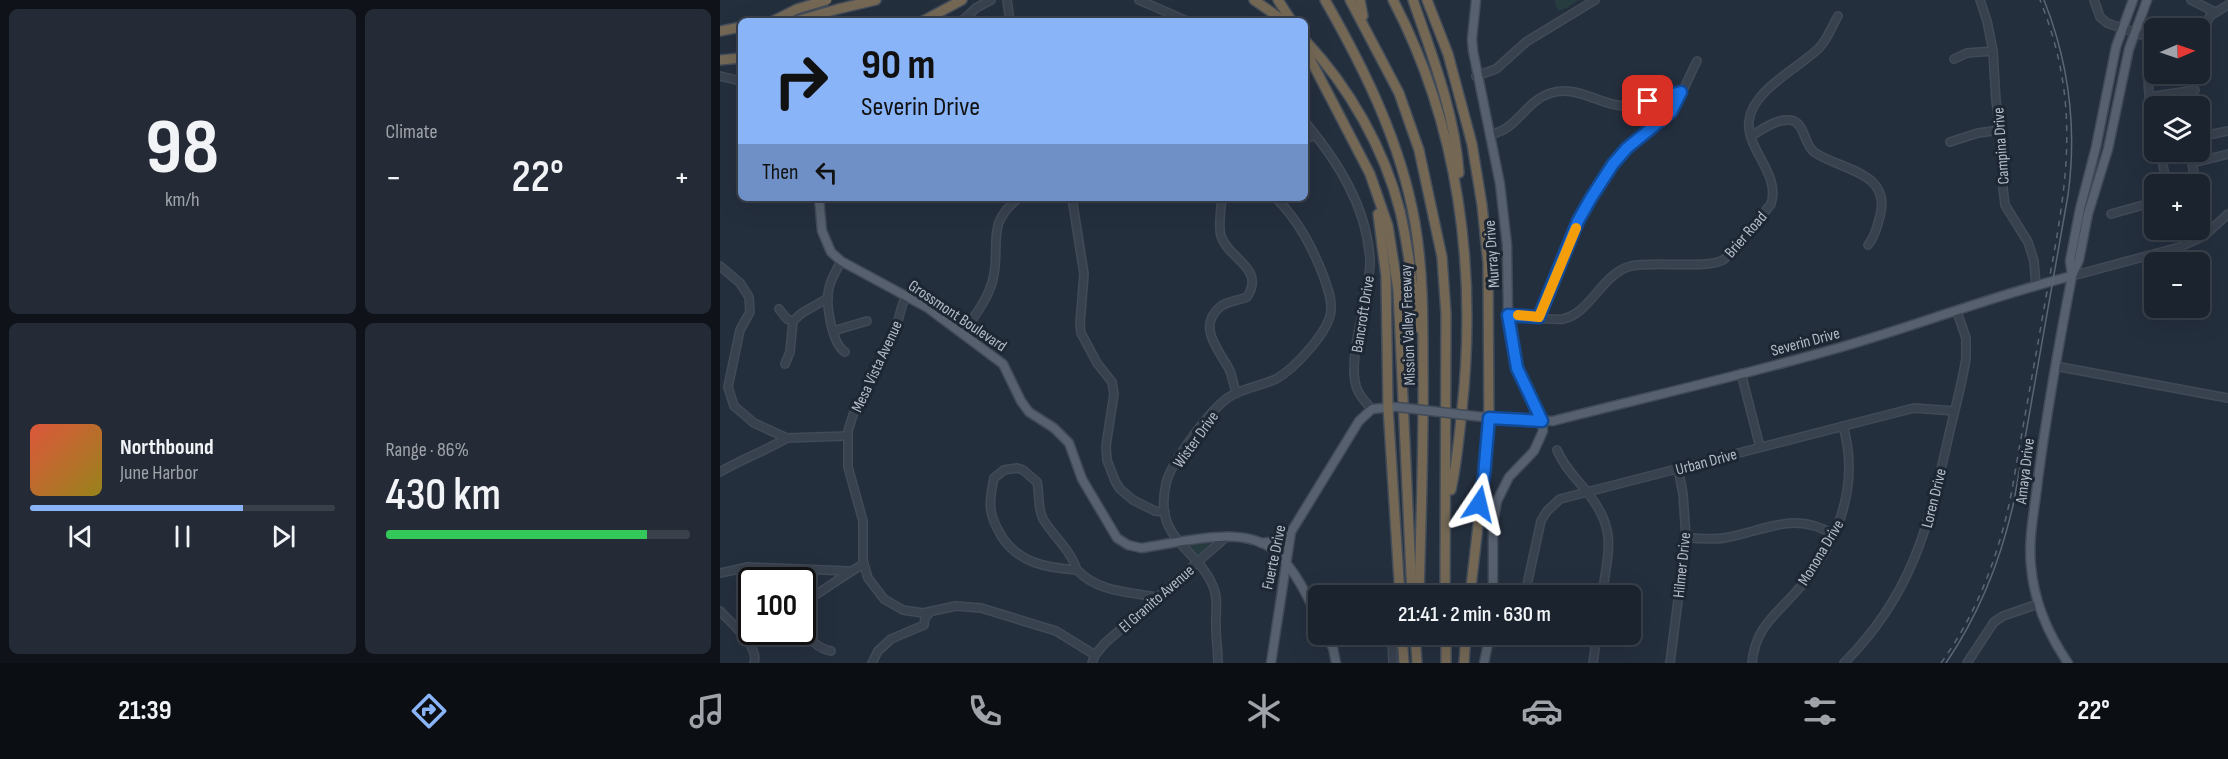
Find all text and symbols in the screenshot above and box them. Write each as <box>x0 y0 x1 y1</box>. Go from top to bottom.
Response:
north arrow <box>2144 18 2210 84</box>
map controls <box>2144 18 2210 318</box>
text: 90 m <box>861 40 935 91</box>
icon: right <box>762 42 840 120</box>
pin <box>1622 75 1673 126</box>
icon: arrive <box>1631 84 1664 117</box>
text: Severin Drive <box>861 91 980 123</box>
button: layers <box>2144 96 2210 162</box>
text: 98 <box>145 102 219 195</box>
street label: Campina Drive <box>1989 107 2014 185</box>
text: Climate <box>386 120 438 144</box>
text: 22° <box>512 150 564 205</box>
icon: left <box>810 156 843 189</box>
text: − <box>386 158 402 198</box>
text: + <box>674 158 690 198</box>
text: Then <box>762 159 798 186</box>
button: + <box>2144 174 2210 240</box>
text: km/h <box>165 188 200 212</box>
street label: Brier Road <box>1721 208 1771 262</box>
street label: Murray Drive <box>1481 219 1504 288</box>
button: − <box>2144 252 2210 318</box>
street label: Mission Valley Freeway <box>1397 264 1420 386</box>
street label: Bancroft Drive <box>1348 275 1379 354</box>
street label: Grossmont Boulevard <box>904 276 1010 356</box>
street label: Mesa Vista Avenue <box>848 318 907 415</box>
street label: Severin Drive <box>1769 324 1842 361</box>
street label: Wister Drive <box>1169 408 1223 472</box>
text: Northbound <box>120 434 214 461</box>
street label: Amaya Drive <box>2012 437 2039 506</box>
text: Range · 86% <box>386 438 469 462</box>
street label: Urban Drive <box>1674 445 1739 480</box>
text: June Harbor <box>120 461 198 485</box>
street label: Loren Drive <box>1918 467 1951 530</box>
text: 430 km <box>386 468 501 523</box>
position arrow <box>1447 472 1511 536</box>
street label: Monona Drive <box>1794 517 1848 589</box>
icon: previous <box>64 520 97 553</box>
icon: pause <box>166 520 199 553</box>
icon: next <box>267 520 300 553</box>
street label: Fuerte Drive <box>1258 523 1291 591</box>
street label: Hilmer Drive <box>1670 531 1695 599</box>
street label: El Granito Avenue <box>1115 561 1199 637</box>
speed limit sign: 100 <box>738 567 816 645</box>
text: 21:41 · 2 min · 630 m <box>1398 601 1551 628</box>
icon: directions <box>408 690 450 732</box>
icon: music <box>686 690 728 732</box>
icon: phone <box>964 690 1006 732</box>
icon: climate <box>1243 690 1285 732</box>
icon: car <box>1521 690 1563 732</box>
icon: filters <box>1799 690 1841 732</box>
text: 21:39 <box>118 695 172 727</box>
text: 22° <box>2078 695 2110 727</box>

